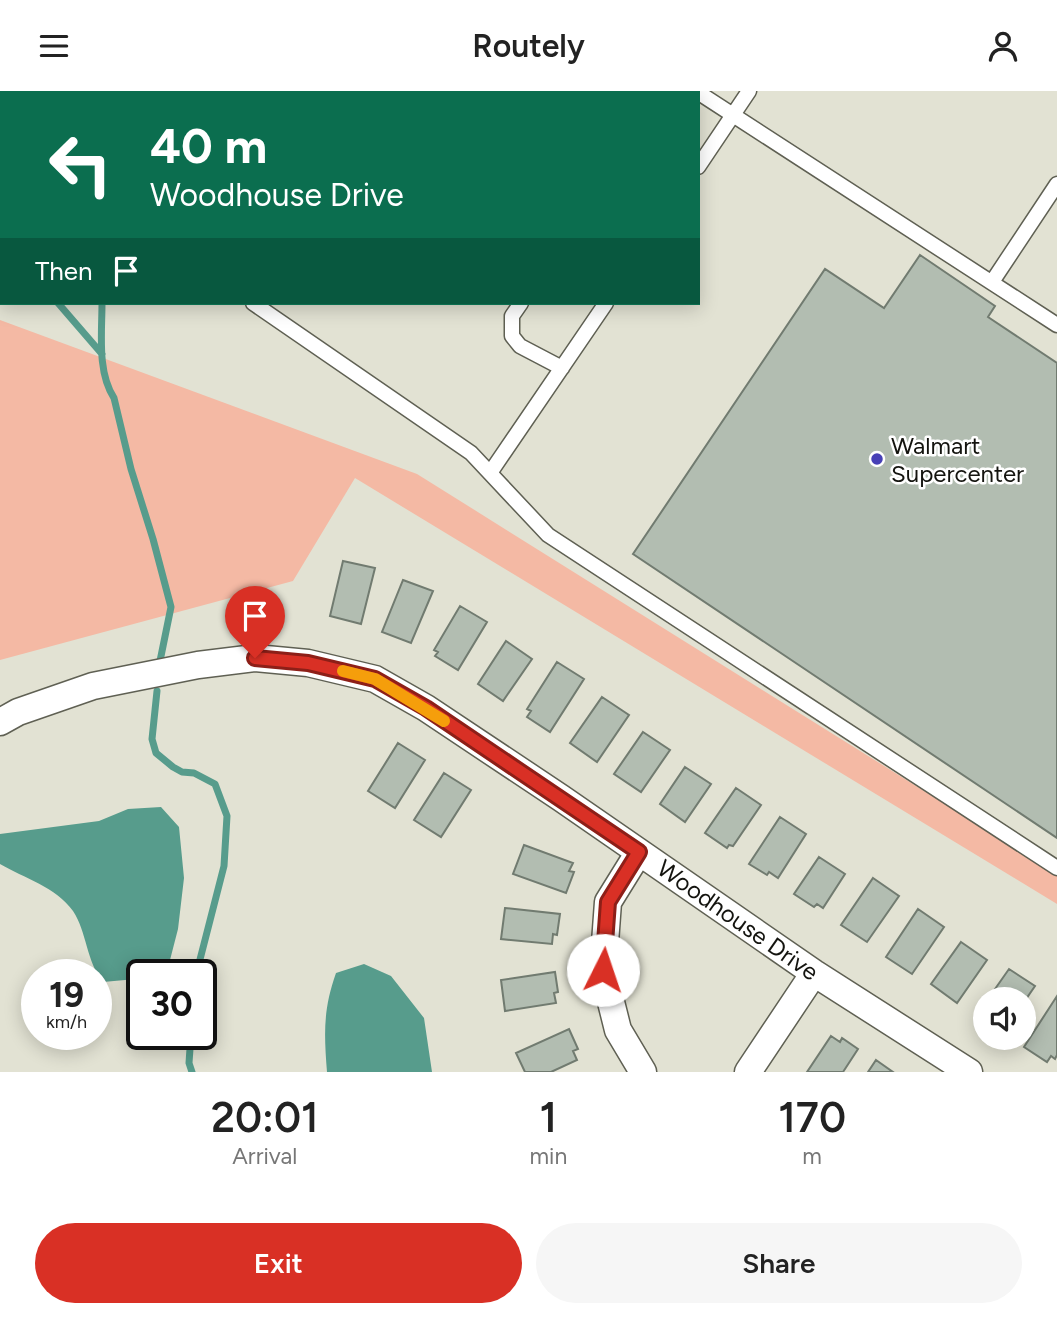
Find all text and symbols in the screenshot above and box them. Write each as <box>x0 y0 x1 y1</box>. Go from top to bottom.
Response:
icon: menu <box>35 27 73 65</box>
text: Routely <box>472 27 585 65</box>
icon: person <box>984 27 1022 65</box>
text: 40 m <box>150 116 267 175</box>
icon: left <box>35 119 126 210</box>
text: Woodhouse Drive <box>150 176 404 214</box>
icon: arrive <box>107 252 145 290</box>
text: Then <box>35 255 93 287</box>
place label: Walmart Supercenter <box>891 431 1024 488</box>
marker: Walmart Supercenter <box>869 451 885 467</box>
pin <box>225 586 285 658</box>
icon: arrive <box>236 597 274 635</box>
street label: Woodhouse Drive <box>652 854 824 986</box>
position arrow <box>566 933 640 1007</box>
speed limit sign: 30 <box>126 959 217 1050</box>
text: 19 <box>49 974 84 1016</box>
map controls <box>973 987 1036 1050</box>
button: sound <box>973 987 1036 1050</box>
text: km/h <box>46 1011 87 1033</box>
text: 20:01 <box>211 1092 319 1143</box>
text: 1 <box>540 1092 557 1143</box>
text: 170 <box>778 1092 846 1143</box>
text: Arrival <box>232 1142 297 1170</box>
text: min <box>530 1142 567 1170</box>
text: m <box>802 1142 822 1170</box>
button: Exit <box>35 1223 522 1303</box>
button: Share <box>536 1223 1022 1303</box>

